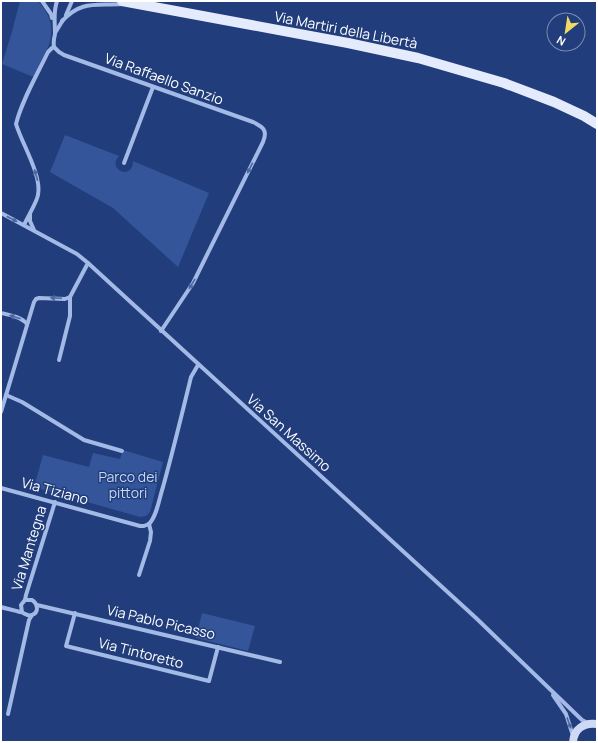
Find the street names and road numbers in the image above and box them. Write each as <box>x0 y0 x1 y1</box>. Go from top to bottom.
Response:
street label: Via Martiri della Libertà <box>273 6 419 53</box>
street label: Via Raffaello Sanzio <box>102 48 226 109</box>
street label: Via San Massimo <box>243 390 336 476</box>
street label: Via Tiziano <box>20 472 91 509</box>
street label: Via Mantegna <box>7 503 50 593</box>
street label: Via Pablo Picasso <box>105 600 217 643</box>
street label: Via Tintoretto <box>96 633 186 672</box>

